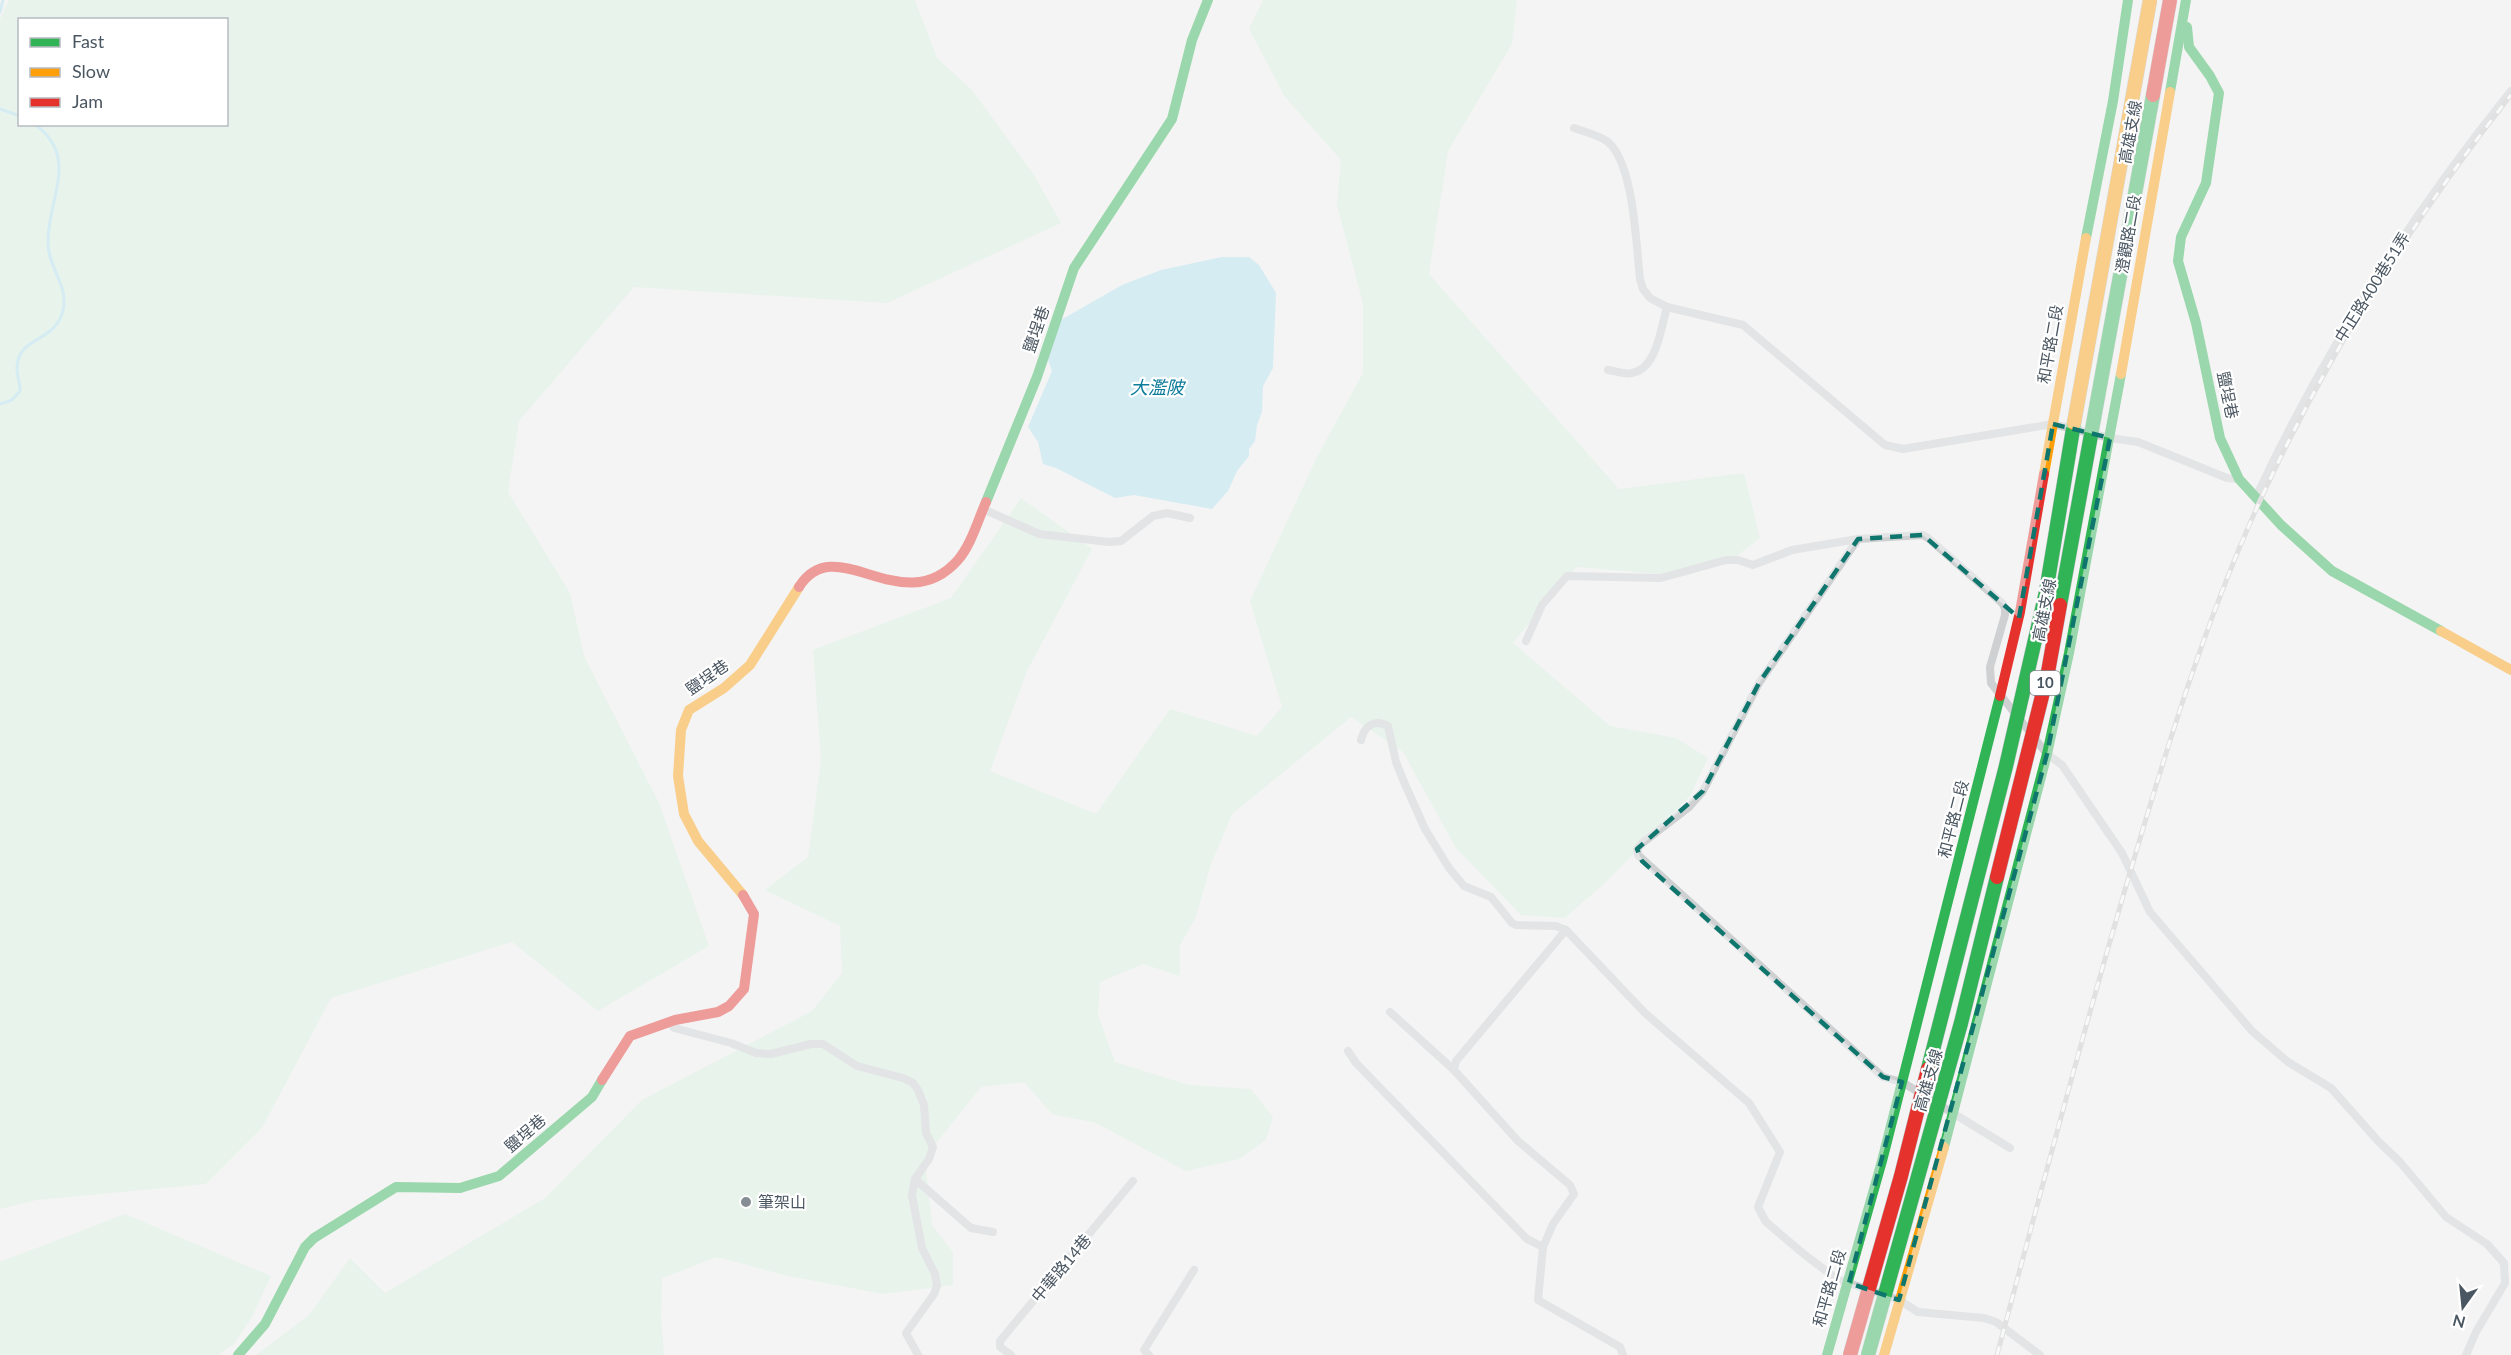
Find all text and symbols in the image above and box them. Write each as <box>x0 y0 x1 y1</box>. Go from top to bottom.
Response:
legend <box>18 18 228 126</box>
text: Fast <box>72 30 105 52</box>
text: Slow <box>72 60 110 82</box>
text: Jam <box>72 90 103 112</box>
street label: 高雄支線 <box>2115 99 2144 165</box>
street label: 澄觀路二段 <box>2111 193 2144 275</box>
street label: 中正路400巷51弄 <box>2330 228 2413 345</box>
street label: 鹽埕巷 <box>1019 303 1052 355</box>
street label: 和平路二段 <box>2033 303 2066 385</box>
street label: 鹽埕巷 <box>2214 369 2243 420</box>
water label: 大濫陂 <box>1130 376 1187 398</box>
street label: 高雄支線 <box>2028 577 2059 643</box>
street label: 鹽埕巷 <box>682 655 732 698</box>
road number: 10 <box>2030 671 2060 695</box>
street label: 和平路二段 <box>1934 778 1971 860</box>
street label: 高雄支線 <box>1910 1046 1945 1113</box>
street label: 鹽埕巷 <box>500 1110 549 1156</box>
place label: 筆架山 <box>758 1192 806 1211</box>
marker: 筆架山 <box>739 1195 753 1209</box>
street label: 中華路14巷 <box>1027 1230 1094 1305</box>
street label: 和平路二段 <box>1808 1247 1849 1329</box>
north arrow <box>2433 1277 2493 1337</box>
text: N <box>2451 1311 2467 1333</box>

